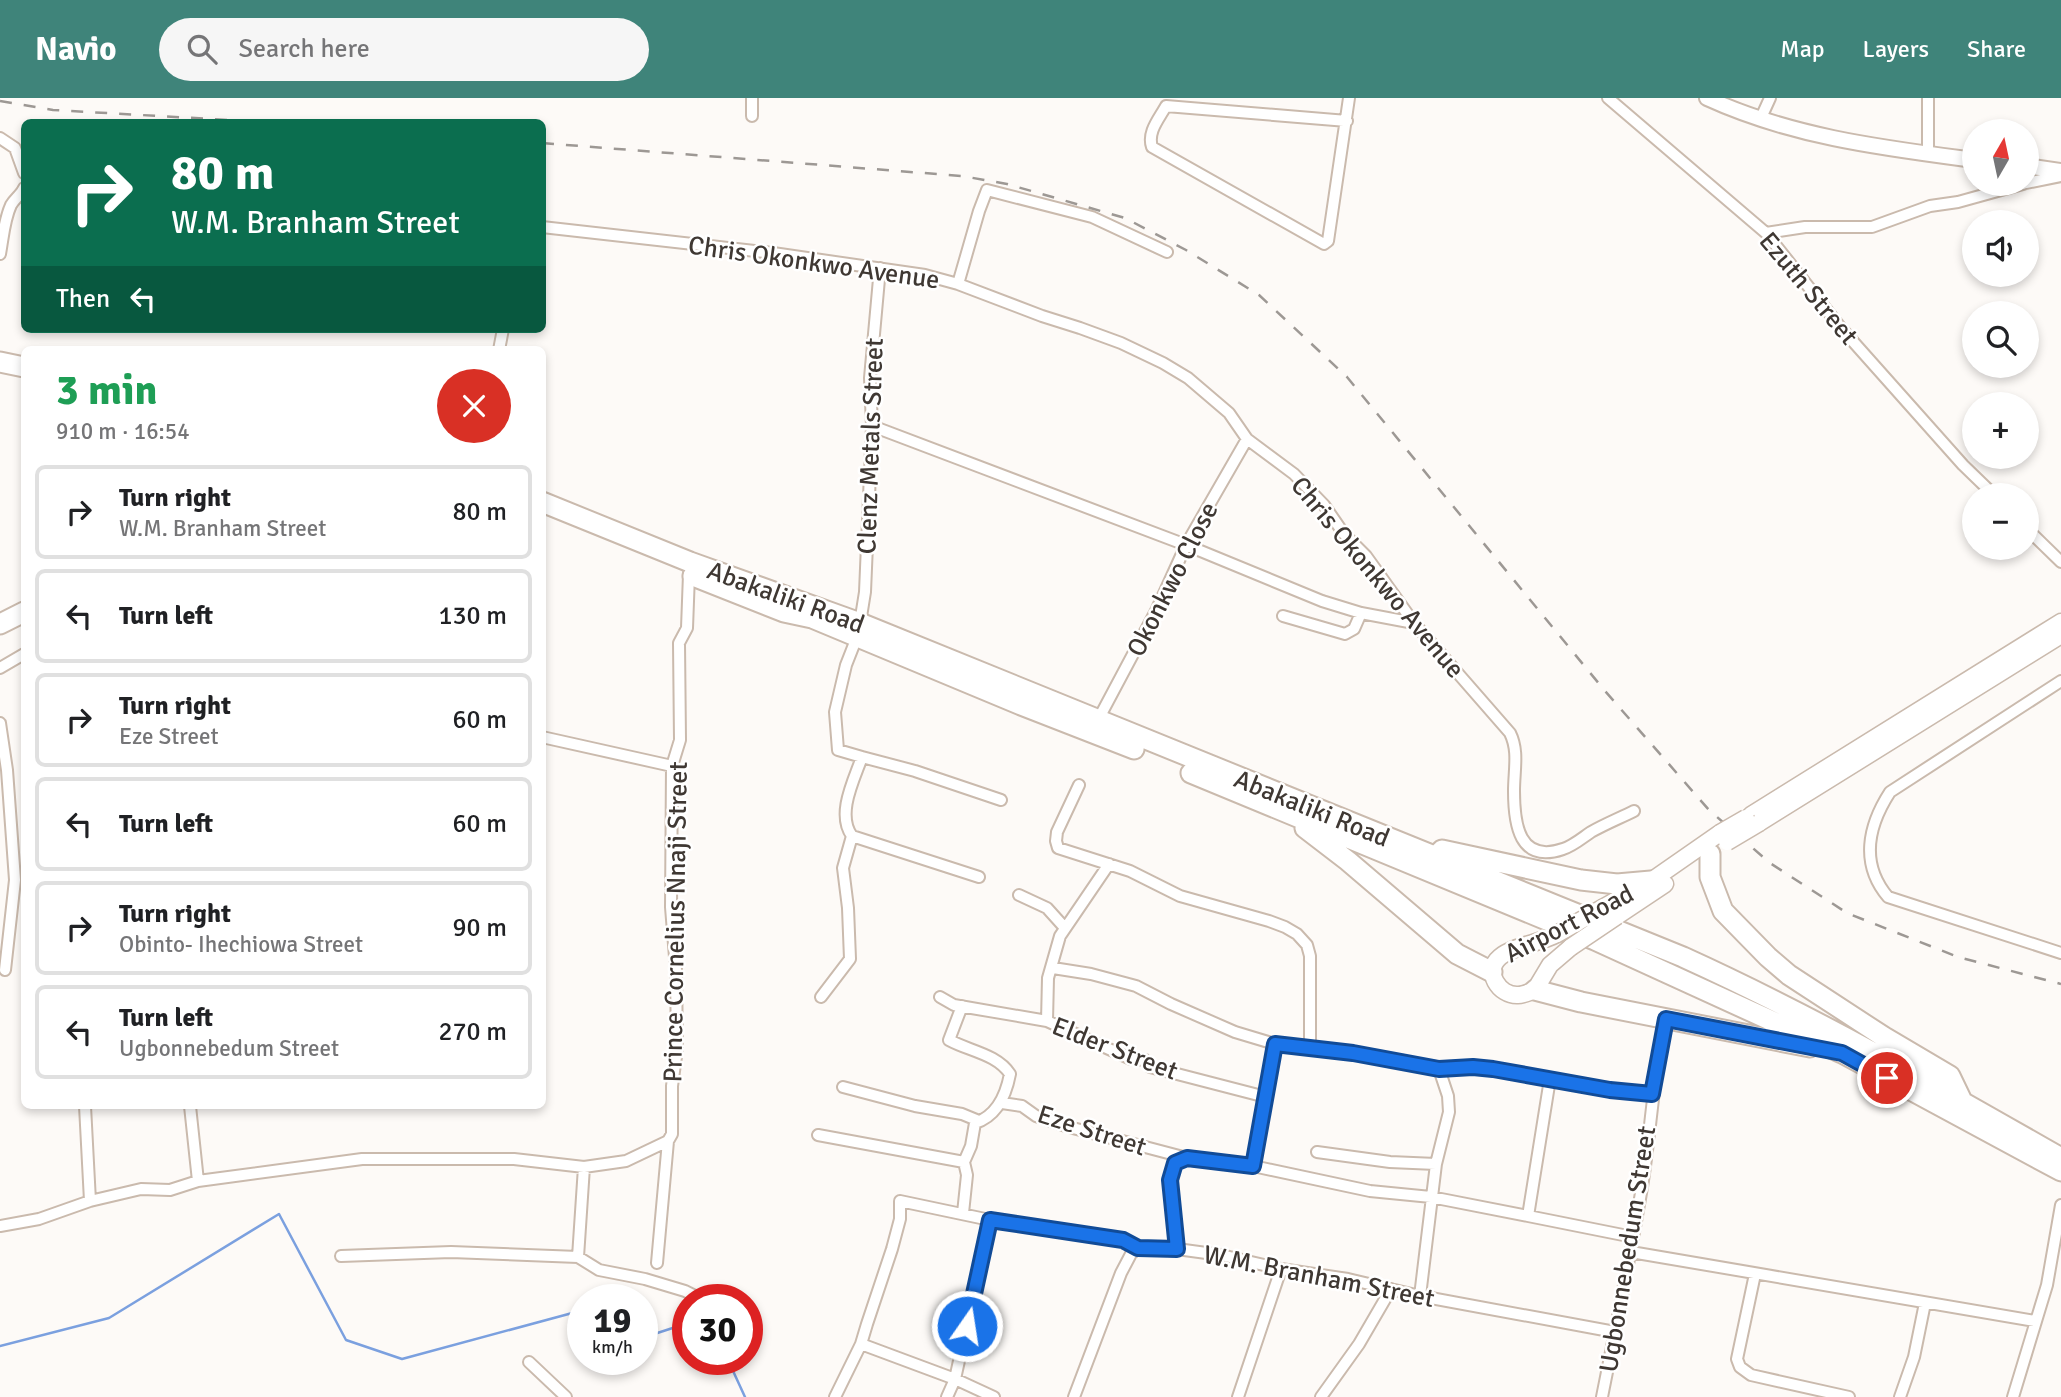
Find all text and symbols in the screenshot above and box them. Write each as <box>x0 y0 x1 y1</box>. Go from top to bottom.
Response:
search box <box>159 18 649 81</box>
text: Navio <box>35 29 117 70</box>
icon: search <box>183 30 221 68</box>
text: Search here <box>239 33 370 65</box>
text: Map <box>1780 34 1825 64</box>
text: Layers <box>1863 34 1929 64</box>
text: Share <box>1967 34 2026 64</box>
north arrow <box>1962 119 2039 196</box>
map controls <box>1962 119 2039 560</box>
text: 80 m <box>171 143 274 203</box>
icon: right <box>56 147 147 238</box>
text: W.M. Branham Street <box>171 203 460 242</box>
button: sound <box>1962 210 2039 287</box>
street label: Ezuth Street <box>1752 226 1865 352</box>
street label: Chris Okonkwo Avenue <box>686 230 942 296</box>
icon: left <box>124 280 162 318</box>
text: Then <box>56 283 110 315</box>
button: search <box>1962 301 2039 378</box>
street label: Clenz Metals Street <box>851 337 891 555</box>
text: 3 min <box>56 365 157 416</box>
button: close <box>437 369 511 443</box>
button: + <box>1962 392 2039 469</box>
text: 910 m · 16:54 <box>56 417 190 446</box>
street label: Chris Okonkwo Avenue <box>1284 470 1471 685</box>
text: Turn right <box>119 482 231 514</box>
button: − <box>1962 483 2039 560</box>
icon: right <box>60 493 98 531</box>
text: 80 m <box>452 496 507 528</box>
street label: Okonkwo Close <box>1120 497 1226 662</box>
text: W.M. Branham Street <box>119 514 326 543</box>
street label: Abakaliki Road <box>703 555 869 641</box>
icon: left <box>60 597 98 635</box>
text: Turn left <box>119 600 213 632</box>
text: 130 m <box>438 600 507 632</box>
text: Turn right <box>119 690 231 722</box>
icon: right <box>60 701 98 739</box>
text: 60 m <box>452 704 507 736</box>
text: Eze Street <box>119 722 218 751</box>
street label: Prince Cornelius Nnaji Street <box>657 761 695 1083</box>
street label: Abakaliki Road <box>1229 763 1394 855</box>
icon: left <box>60 805 98 843</box>
text: Turn left <box>119 808 213 840</box>
text: 60 m <box>452 808 507 840</box>
street label: Airport Road <box>1500 878 1639 970</box>
text: Turn right <box>119 898 231 930</box>
icon: right <box>60 909 98 947</box>
text: 90 m <box>452 912 507 944</box>
text: Obinto- Ihechiowa Street <box>119 930 363 959</box>
text: Turn left <box>119 1002 213 1034</box>
street label: Elder Street <box>1047 1010 1182 1088</box>
icon: left <box>60 1013 98 1051</box>
text: 270 m <box>438 1016 507 1048</box>
text: Ugbonnebedum Street <box>119 1034 339 1063</box>
pin <box>1857 1048 1917 1108</box>
icon: arrive <box>1868 1059 1906 1097</box>
street label: Eze Street <box>1033 1098 1150 1164</box>
street label: Ugbonnebedum Street <box>1593 1124 1663 1374</box>
street label: W.M. Branham Street <box>1201 1239 1437 1315</box>
speed limit sign: 30 <box>672 1284 763 1375</box>
position arrow <box>930 1289 1004 1363</box>
text: 19 <box>594 1299 631 1342</box>
text: km/h <box>592 1336 633 1358</box>

